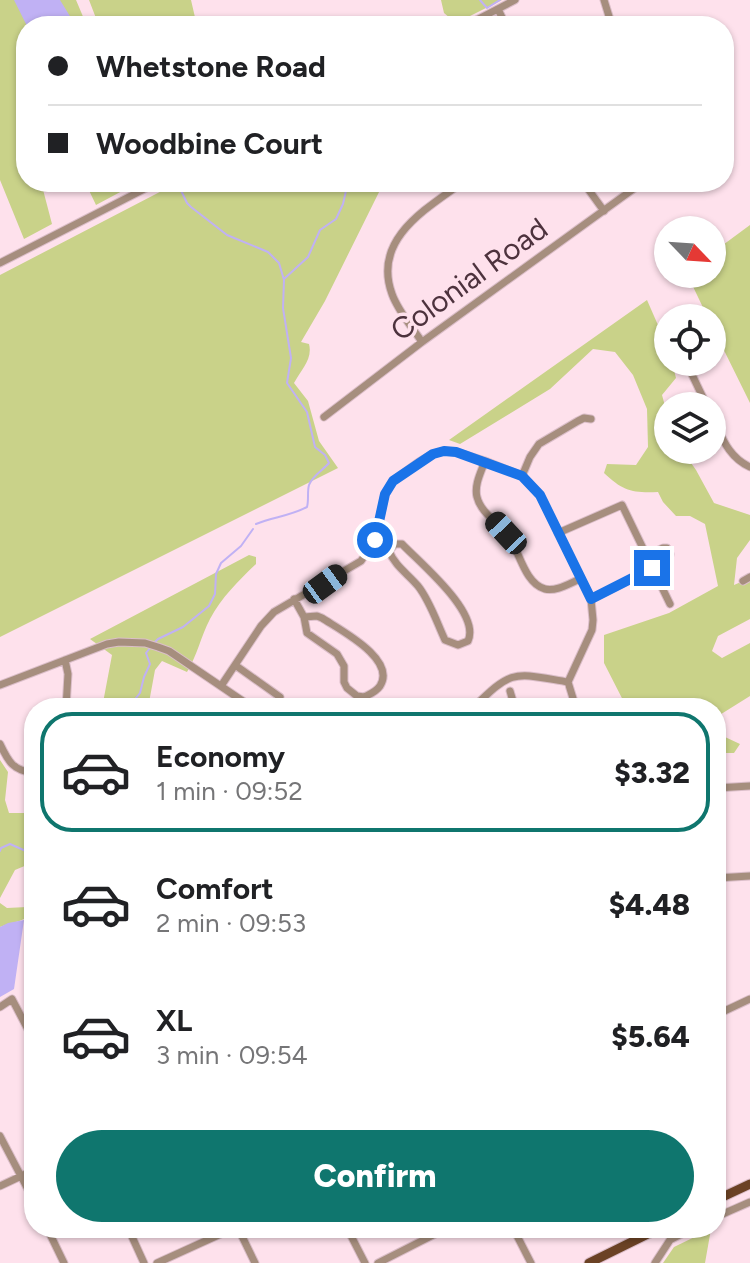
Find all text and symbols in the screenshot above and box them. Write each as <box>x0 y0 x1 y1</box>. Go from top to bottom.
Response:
text: Whetstone Road <box>96 48 326 85</box>
text: Woodbine Court <box>96 125 323 162</box>
street label: Colonial Road <box>383 210 555 348</box>
north arrow <box>654 216 726 288</box>
map controls <box>654 216 726 464</box>
button: locate <box>654 304 726 376</box>
button: layers <box>654 392 726 464</box>
car <box>481 507 531 559</box>
route start <box>357 522 393 558</box>
route end <box>634 550 670 586</box>
car <box>299 560 351 608</box>
icon: car <box>60 736 132 808</box>
text: Economy <box>156 738 285 775</box>
text: $3.32 <box>614 754 690 791</box>
text: 1 min · 09:52 <box>156 775 303 807</box>
icon: car <box>60 868 132 940</box>
text: Comfort <box>156 870 274 907</box>
text: $4.48 <box>609 886 690 923</box>
text: 2 min · 09:53 <box>156 907 306 939</box>
icon: car <box>60 1000 132 1072</box>
text: XL <box>156 1002 192 1039</box>
text: $5.64 <box>611 1018 690 1055</box>
text: 3 min · 09:54 <box>156 1039 308 1071</box>
button: Confirm <box>56 1130 694 1222</box>

